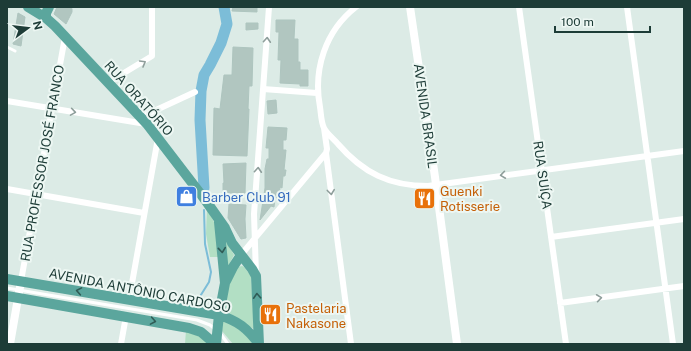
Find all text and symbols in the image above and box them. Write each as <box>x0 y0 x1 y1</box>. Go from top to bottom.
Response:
north arrow <box>8 8 48 48</box>
scale bar <box>555 8 650 34</box>
text: 100 m <box>561 15 594 29</box>
text: N <box>31 20 45 31</box>
one-way arrow <box>262 37 271 43</box>
street label: RUA ORATÓRIO <box>101 57 177 139</box>
one-way arrow <box>139 60 146 67</box>
street label: RUA PROFESSOR JOSÉ FRANCO <box>17 63 67 263</box>
street label: AVENIDA BRASIL <box>411 63 440 169</box>
one-way arrow <box>70 108 76 116</box>
street label: RUA SUÍÇA <box>530 140 556 210</box>
one-way arrow <box>253 167 262 173</box>
one-way arrow <box>500 171 506 180</box>
shop icon: Barber Club 91 <box>173 184 199 210</box>
place label: Guenki Rotisserie <box>440 184 500 214</box>
restaurant icon: Guenki Rotisserie <box>412 185 438 211</box>
one-way arrow <box>326 189 335 195</box>
place label: Barber Club 91 <box>202 190 291 205</box>
one-way arrow <box>218 247 227 254</box>
street label: AVENIDA ANTÔNIO CARDOSO <box>48 265 232 315</box>
one-way arrow <box>75 287 82 296</box>
one-way arrow <box>253 293 262 299</box>
one-way arrow <box>596 294 602 303</box>
place label: Pastelaria Nakasone <box>286 301 347 331</box>
restaurant icon: Pastelaria Nakasone <box>257 302 283 328</box>
one-way arrow <box>150 316 156 325</box>

